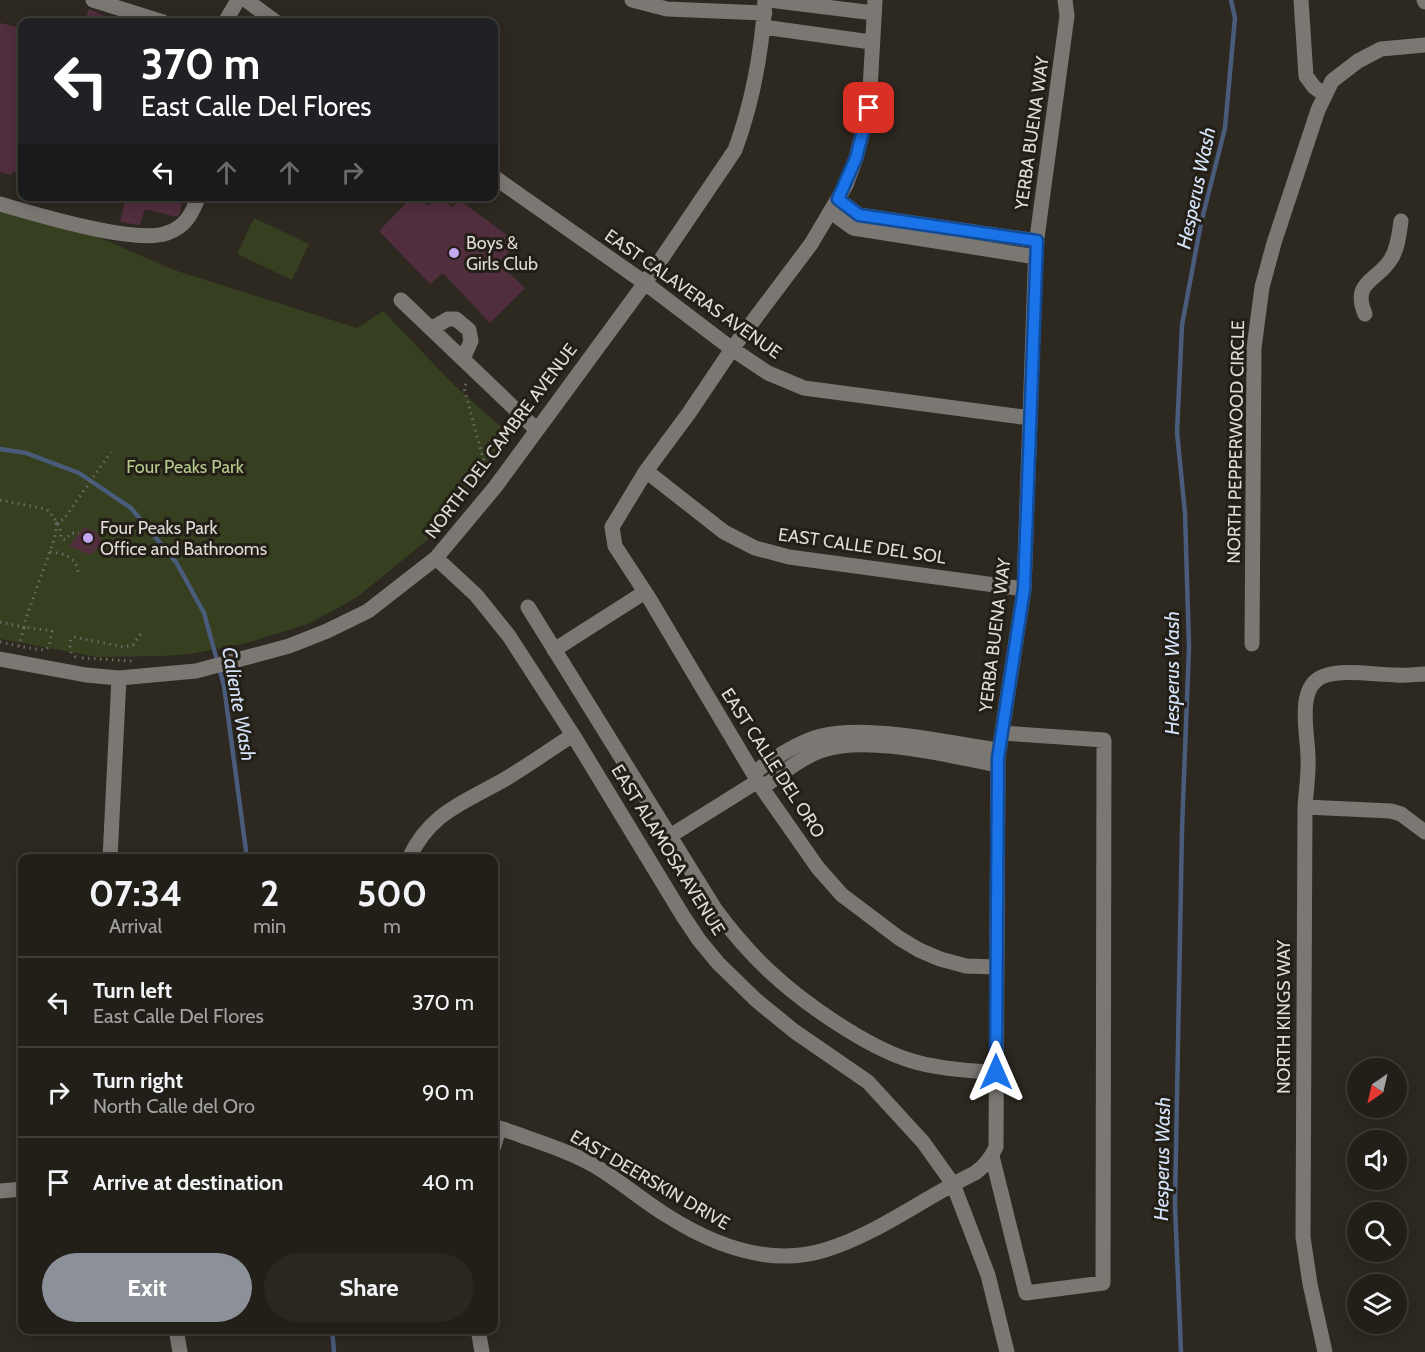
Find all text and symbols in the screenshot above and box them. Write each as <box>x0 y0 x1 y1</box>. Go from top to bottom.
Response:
text: 370 m <box>141 38 260 90</box>
icon: left <box>42 42 120 120</box>
street label: YERBA BUENA WAY <box>1010 54 1054 212</box>
pin <box>843 82 894 133</box>
text: East Calle Del Flores <box>141 90 372 123</box>
icon: arrive <box>852 91 885 124</box>
water label: Hesperus Wash <box>1171 125 1221 251</box>
icon: left <box>147 156 180 189</box>
icon: ahead <box>210 156 243 189</box>
icon: ahead <box>273 156 306 189</box>
icon: right <box>336 156 369 189</box>
street label: EAST CALAVERAS AVENUE <box>600 224 786 364</box>
place label: Boys & Girls Club <box>466 232 538 275</box>
marker: Boys & Girls Club <box>447 246 461 260</box>
street label: NORTH PEPPERWOOD CIRCLE <box>1223 320 1249 564</box>
street label: NORTH DEL CAMBRE AVENUE <box>420 339 582 543</box>
park label: Four Peaks Park <box>126 456 245 478</box>
place label: Four Peaks Park Office and Bathrooms <box>100 517 267 560</box>
street label: EAST CALLE DEL SOL <box>777 523 947 569</box>
marker: Four Peaks Park Office and Bathrooms <box>81 531 95 545</box>
street label: YERBA BUENA WAY <box>975 556 1015 714</box>
water label: Hesperus Wash <box>1160 611 1184 735</box>
water label: Caliente Wash <box>217 645 261 763</box>
street label: EAST CALLE DEL ORO <box>716 684 830 842</box>
street label: EAST ALAMOSA AVENUE <box>606 761 730 939</box>
text: 07:34 <box>89 871 182 915</box>
text: 2 <box>260 871 279 915</box>
text: 500 <box>357 871 427 915</box>
text: Arrival <box>109 914 162 938</box>
text: min <box>253 914 286 938</box>
text: m <box>383 914 401 938</box>
street label: NORTH KINGS WAY <box>1273 939 1295 1094</box>
text: Turn left <box>93 977 172 1004</box>
icon: left <box>42 986 75 1019</box>
text: 370 m <box>412 989 474 1016</box>
text: East Calle Del Flores <box>93 1004 264 1028</box>
position arrow <box>964 1040 1028 1104</box>
north arrow <box>1347 1058 1407 1118</box>
map controls <box>1347 1058 1407 1334</box>
text: Turn right <box>93 1067 183 1094</box>
icon: right <box>42 1076 75 1109</box>
text: 90 m <box>422 1079 474 1106</box>
text: North Calle del Oro <box>93 1094 255 1118</box>
water label: Hesperus Wash <box>1149 1097 1175 1221</box>
street label: EAST DEERSKIN DRIVE <box>566 1125 734 1235</box>
button: sound <box>1347 1130 1407 1190</box>
icon: arrive <box>42 1166 75 1199</box>
text: Arrive at destination <box>93 1169 283 1196</box>
text: 40 m <box>422 1169 474 1196</box>
button: search <box>1347 1202 1407 1262</box>
button: Exit <box>42 1253 252 1322</box>
button: Share <box>264 1253 474 1322</box>
button: layers <box>1347 1274 1407 1334</box>

